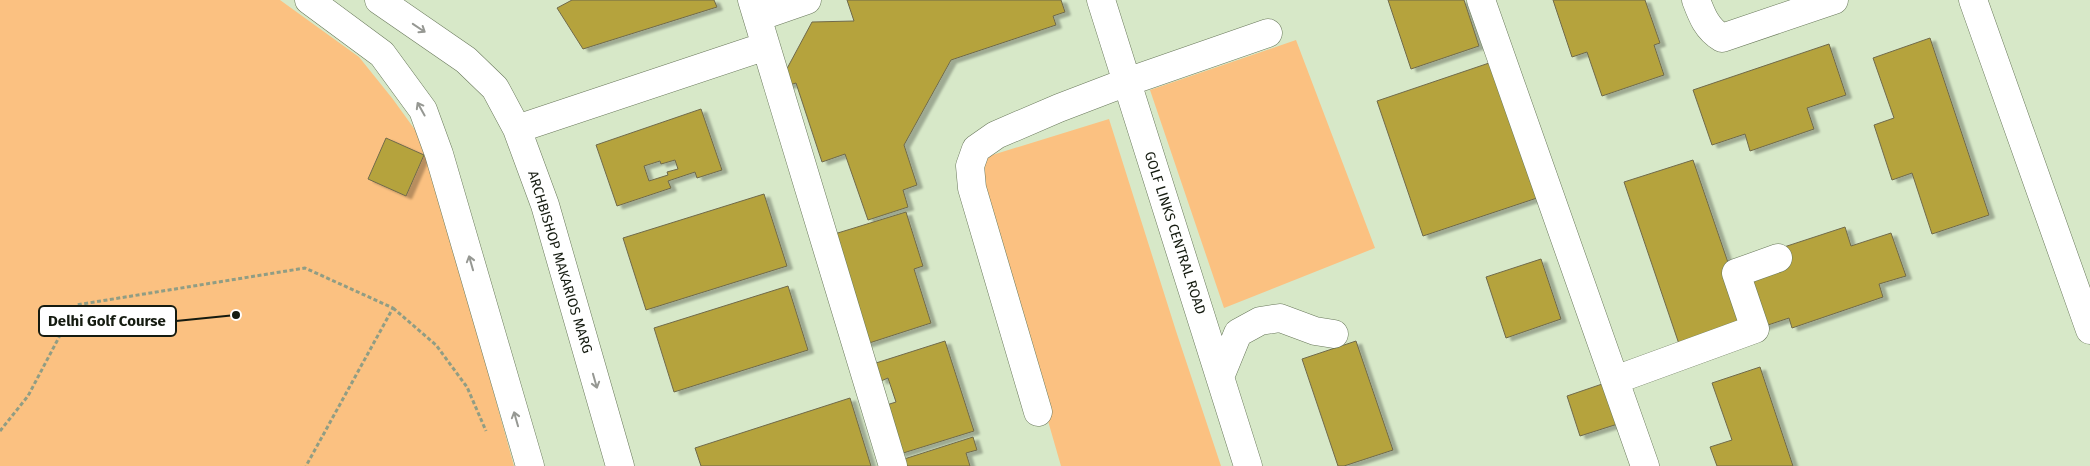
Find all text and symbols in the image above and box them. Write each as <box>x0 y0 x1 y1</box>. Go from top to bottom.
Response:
one-way arrow <box>412 23 426 33</box>
one-way arrow <box>416 101 426 116</box>
street label: GOLF LINKS CENTRAL ROAD <box>1141 149 1209 317</box>
street label: ARCHBISHOP MAKARIOS MARG <box>524 169 596 355</box>
one-way arrow <box>465 256 475 272</box>
callout: Delhi Golf Course <box>39 306 176 336</box>
text: Delhi Golf Course <box>48 312 166 330</box>
one-way arrow <box>591 372 601 388</box>
one-way arrow <box>511 412 521 428</box>

